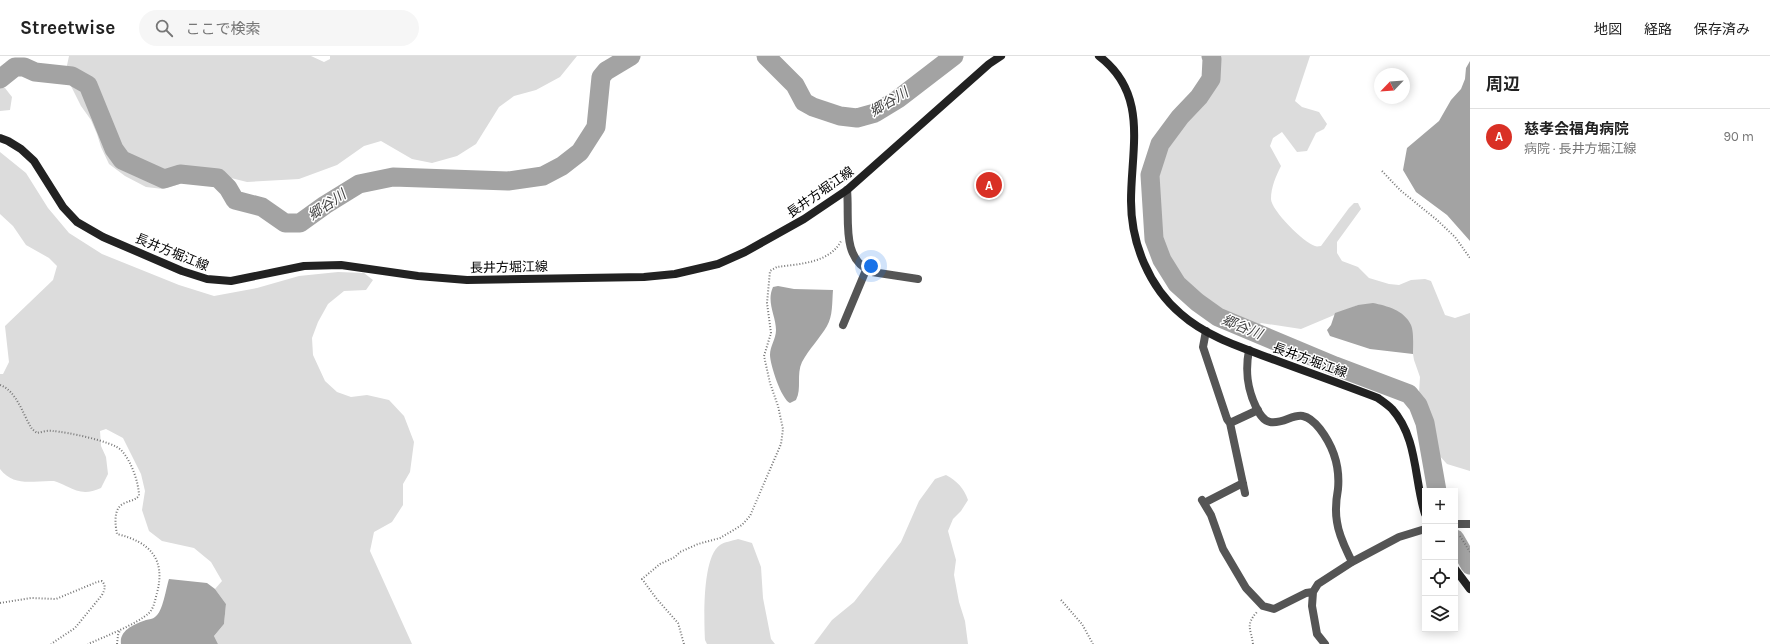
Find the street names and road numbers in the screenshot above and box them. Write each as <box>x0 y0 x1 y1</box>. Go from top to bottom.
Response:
street label: 長井方堀江線 <box>784 163 856 221</box>
street label: 長井方堀江線 <box>133 230 211 274</box>
street label: 長井方堀江線 <box>470 259 548 275</box>
street label: 長井方堀江線 <box>1271 340 1349 380</box>

